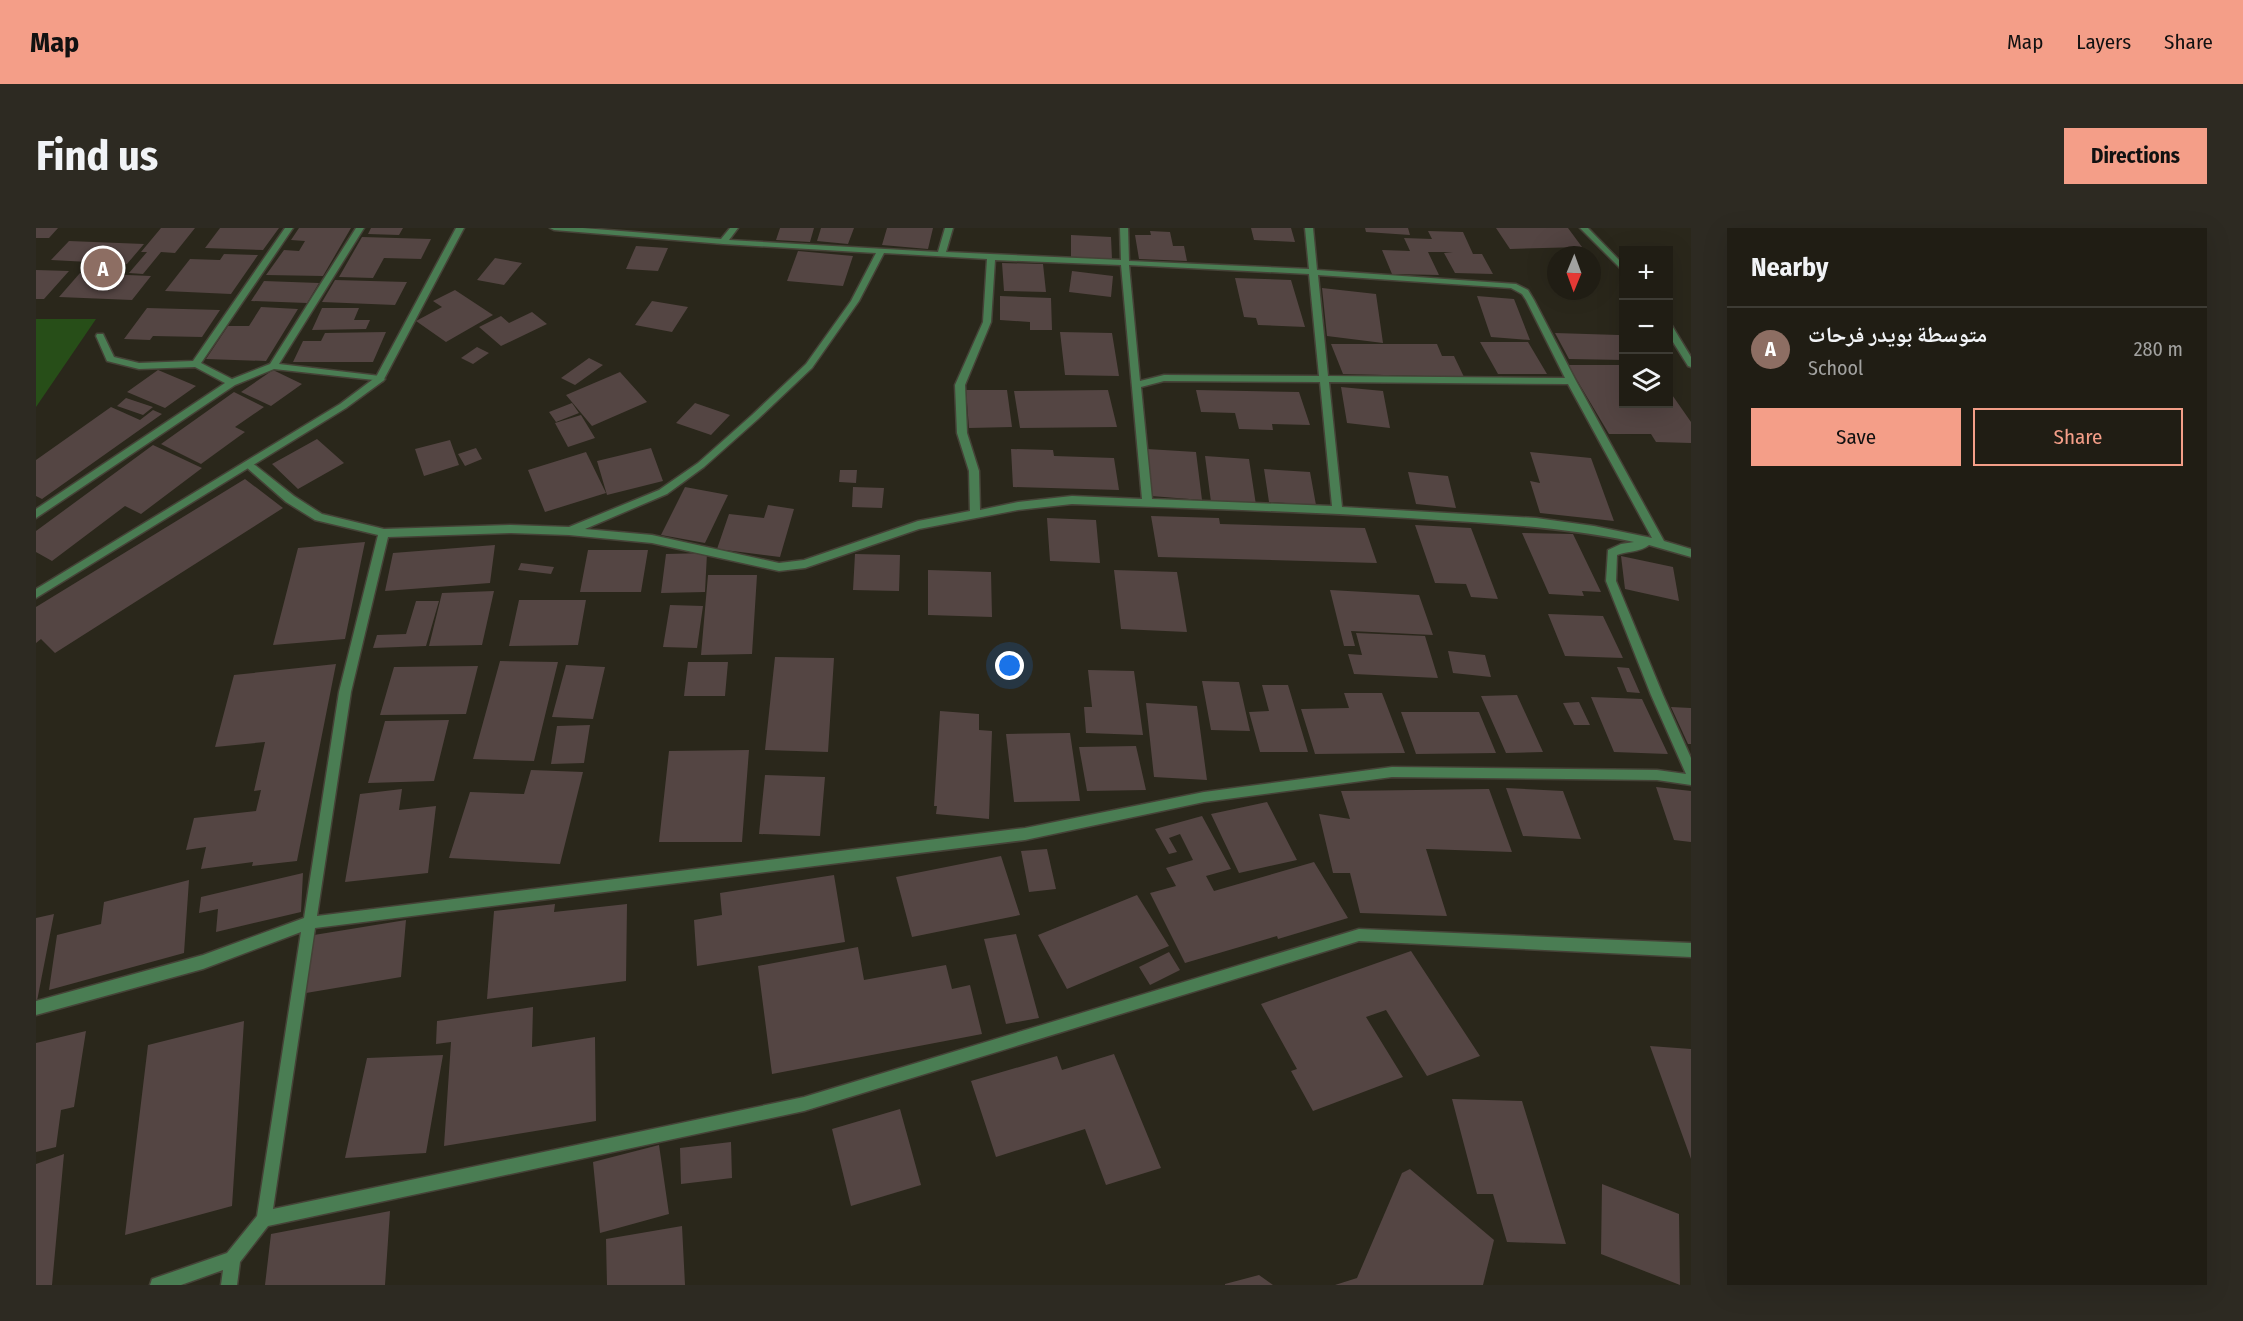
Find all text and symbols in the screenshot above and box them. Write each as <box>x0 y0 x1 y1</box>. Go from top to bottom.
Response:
text: Map <box>30 26 79 59</box>
text: Map <box>2007 29 2043 55</box>
text: Layers <box>2076 29 2131 55</box>
text: Share <box>2164 29 2213 55</box>
button: Directions <box>2064 128 2207 184</box>
text: Find us <box>36 131 158 181</box>
pin: A <box>84 246 122 291</box>
north arrow <box>1547 246 1601 300</box>
map controls <box>1619 246 1673 408</box>
button: + <box>1619 246 1673 300</box>
text: Nearby <box>1751 252 1828 283</box>
button: − <box>1619 300 1673 354</box>
text: متوسطة بويدر فرحات <box>1808 321 1987 348</box>
text: A <box>1765 337 1776 361</box>
text: 280 m <box>2134 337 2183 361</box>
button: layers <box>1619 354 1673 408</box>
text: School <box>1808 356 1863 380</box>
button: Save <box>1751 408 1961 466</box>
button: Share <box>1973 408 2183 466</box>
your location <box>995 651 1024 680</box>

